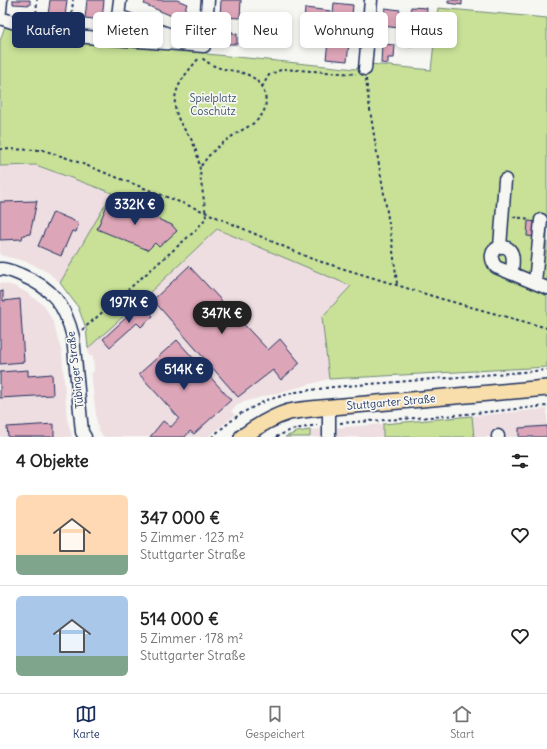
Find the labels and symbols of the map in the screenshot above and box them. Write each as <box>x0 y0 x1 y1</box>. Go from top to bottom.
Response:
park label: Spielplatz Coschütz <box>189 91 237 118</box>
pin: 332K € <box>102 192 168 226</box>
pin: 197K € <box>96 290 162 324</box>
pin: 347K € <box>189 301 255 335</box>
street label: Tübinger Straße <box>63 331 87 409</box>
pin: 514K € <box>151 357 217 391</box>
street label: Stuttgarter Straße <box>346 391 436 413</box>

